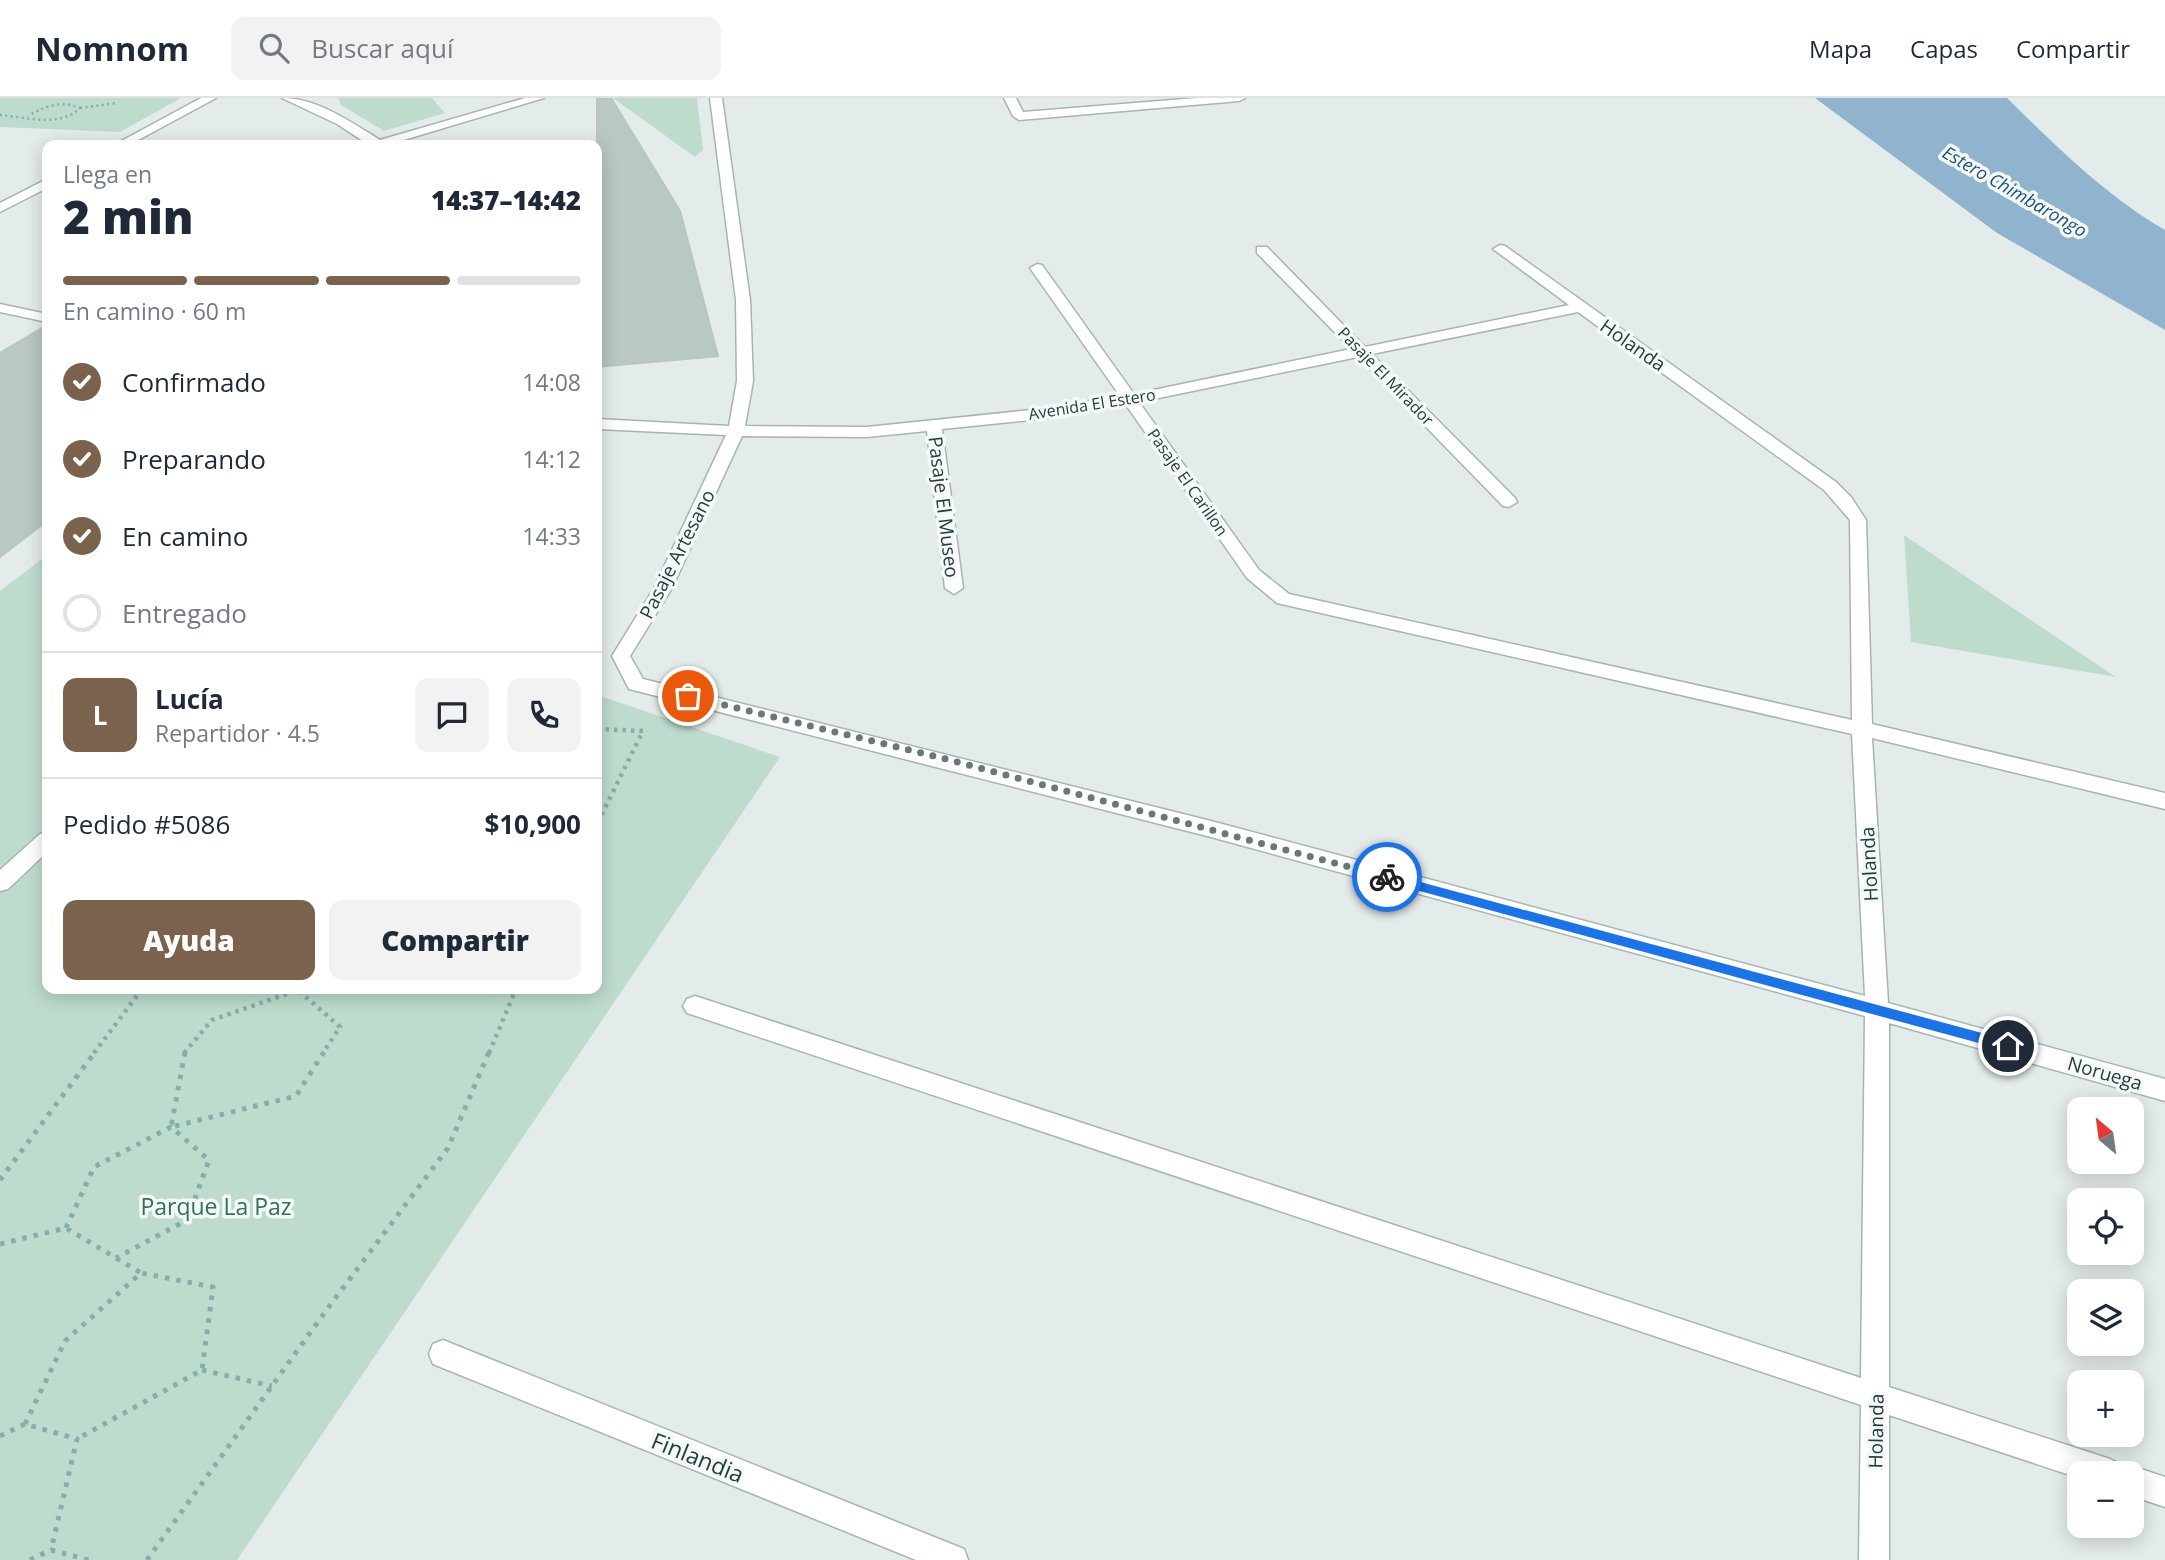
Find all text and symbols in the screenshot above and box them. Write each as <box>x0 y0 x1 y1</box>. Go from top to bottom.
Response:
search box <box>231 17 721 80</box>
text: Nomnom <box>35 26 189 71</box>
icon: search <box>255 29 293 67</box>
text: Buscar aquí <box>311 30 453 66</box>
text: Mapa <box>1809 32 1872 65</box>
text: Capas <box>1910 32 1978 65</box>
text: Compartir <box>2016 32 2130 65</box>
water label: Estero Chimbarongo <box>1939 140 2091 242</box>
text: Llega en <box>63 158 152 190</box>
text: 14:37–14:42 <box>431 182 581 218</box>
text: 2 min <box>63 185 194 247</box>
text: En camino · 60 m <box>63 295 246 327</box>
street label: Holanda <box>1595 313 1671 377</box>
street label: Pasaje El Mirador <box>1333 322 1439 430</box>
icon: check <box>63 363 101 401</box>
text: Confirmado <box>122 364 266 400</box>
text: 14:08 <box>522 366 581 398</box>
street label: Avenida El Estero <box>1027 383 1157 425</box>
street label: Pasaje El Carillon <box>1143 424 1233 540</box>
street label: Pasaje El Museo <box>922 435 966 579</box>
icon: check <box>63 440 101 478</box>
text: Preparando <box>122 441 266 477</box>
text: 14:12 <box>522 443 581 475</box>
street label: Pasaje Artesano <box>633 485 721 623</box>
icon: check <box>63 517 101 555</box>
text: En camino <box>122 518 248 554</box>
text: 14:33 <box>522 520 581 552</box>
text: Entregado <box>122 595 247 631</box>
pin <box>658 666 718 726</box>
icon: bag <box>669 677 707 715</box>
button: chat <box>415 678 489 752</box>
button: phone <box>507 678 581 752</box>
text: Lucía <box>155 681 224 717</box>
text: L <box>93 697 107 733</box>
text: Repartidor · 4.5 <box>155 717 320 749</box>
text: Pedido #5086 <box>63 806 230 842</box>
text: $10,900 <box>484 806 581 842</box>
street label: Holanda <box>1854 826 1884 902</box>
courier <box>1352 842 1422 912</box>
icon: bike <box>1368 858 1406 896</box>
button: Ayuda <box>63 900 315 980</box>
button: Compartir <box>329 900 581 980</box>
pin <box>1978 1016 2038 1076</box>
icon: home <box>1989 1027 2027 1065</box>
street label: Noruega <box>2065 1050 2145 1096</box>
north arrow <box>2067 1097 2144 1174</box>
map controls <box>2067 1097 2144 1538</box>
button: locate <box>2067 1188 2144 1265</box>
park label: Parque La Paz <box>140 1190 292 1222</box>
button: layers <box>2067 1279 2144 1356</box>
button: + <box>2067 1370 2144 1447</box>
street label: Holanda <box>1862 1393 1890 1469</box>
street label: Finlandia <box>647 1424 749 1490</box>
button: − <box>2067 1461 2144 1538</box>

